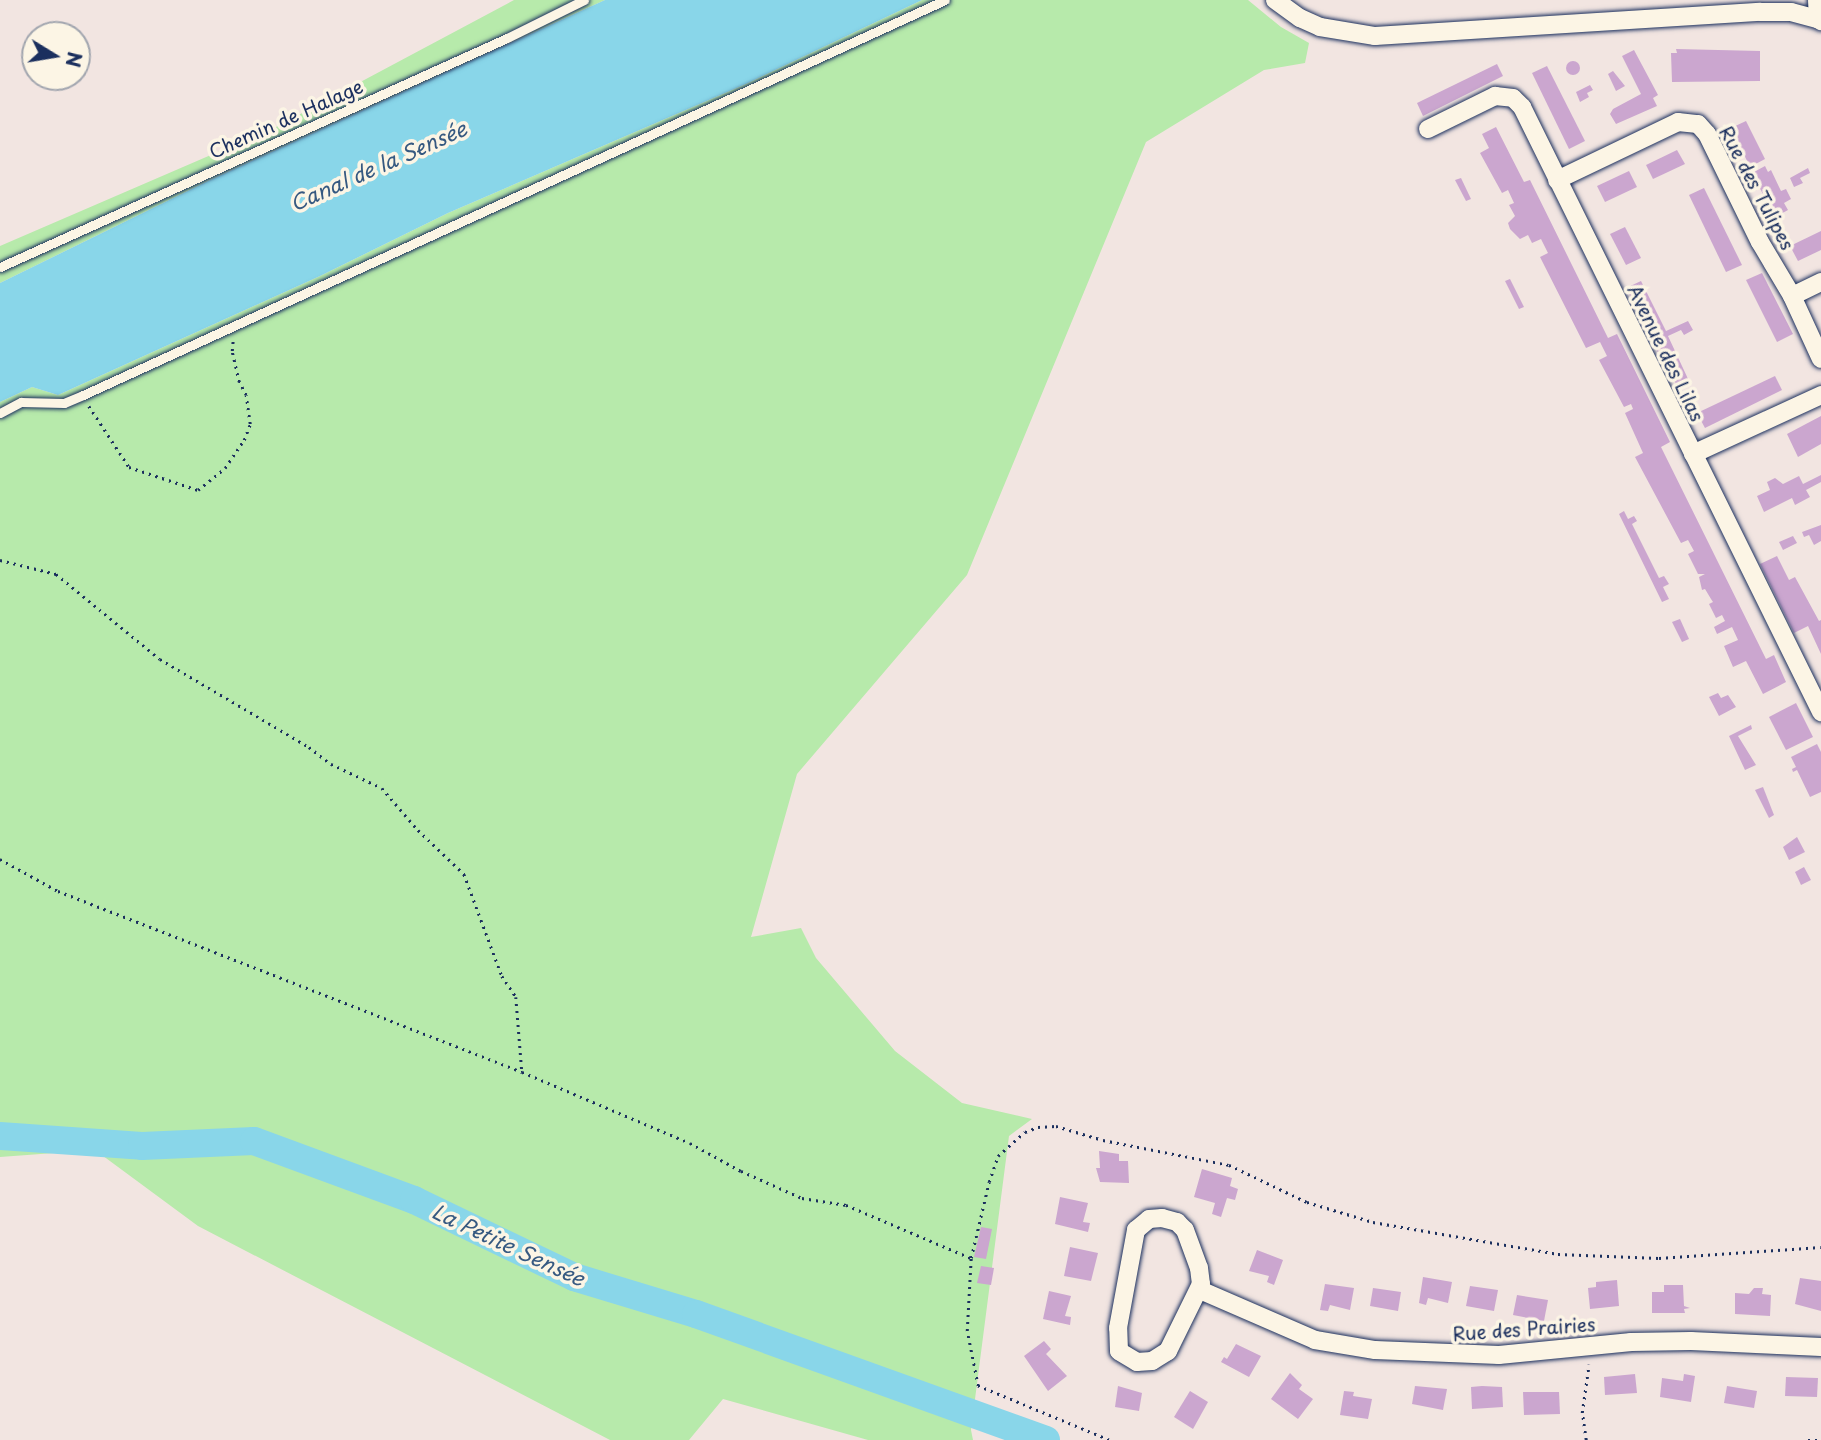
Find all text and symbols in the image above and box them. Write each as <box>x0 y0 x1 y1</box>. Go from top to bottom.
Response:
north arrow <box>21 21 91 91</box>
text: N <box>59 50 90 70</box>
street label: Chemin de Halage <box>205 75 367 163</box>
water label: Canal de la Sensée <box>285 114 471 216</box>
street label: Rue des Tulipes <box>1714 121 1800 255</box>
street label: Avenue des Lilas <box>1623 281 1709 425</box>
water label: La Petite Sensée <box>429 1198 589 1290</box>
street label: Rue des Prairies <box>1450 1312 1598 1346</box>

